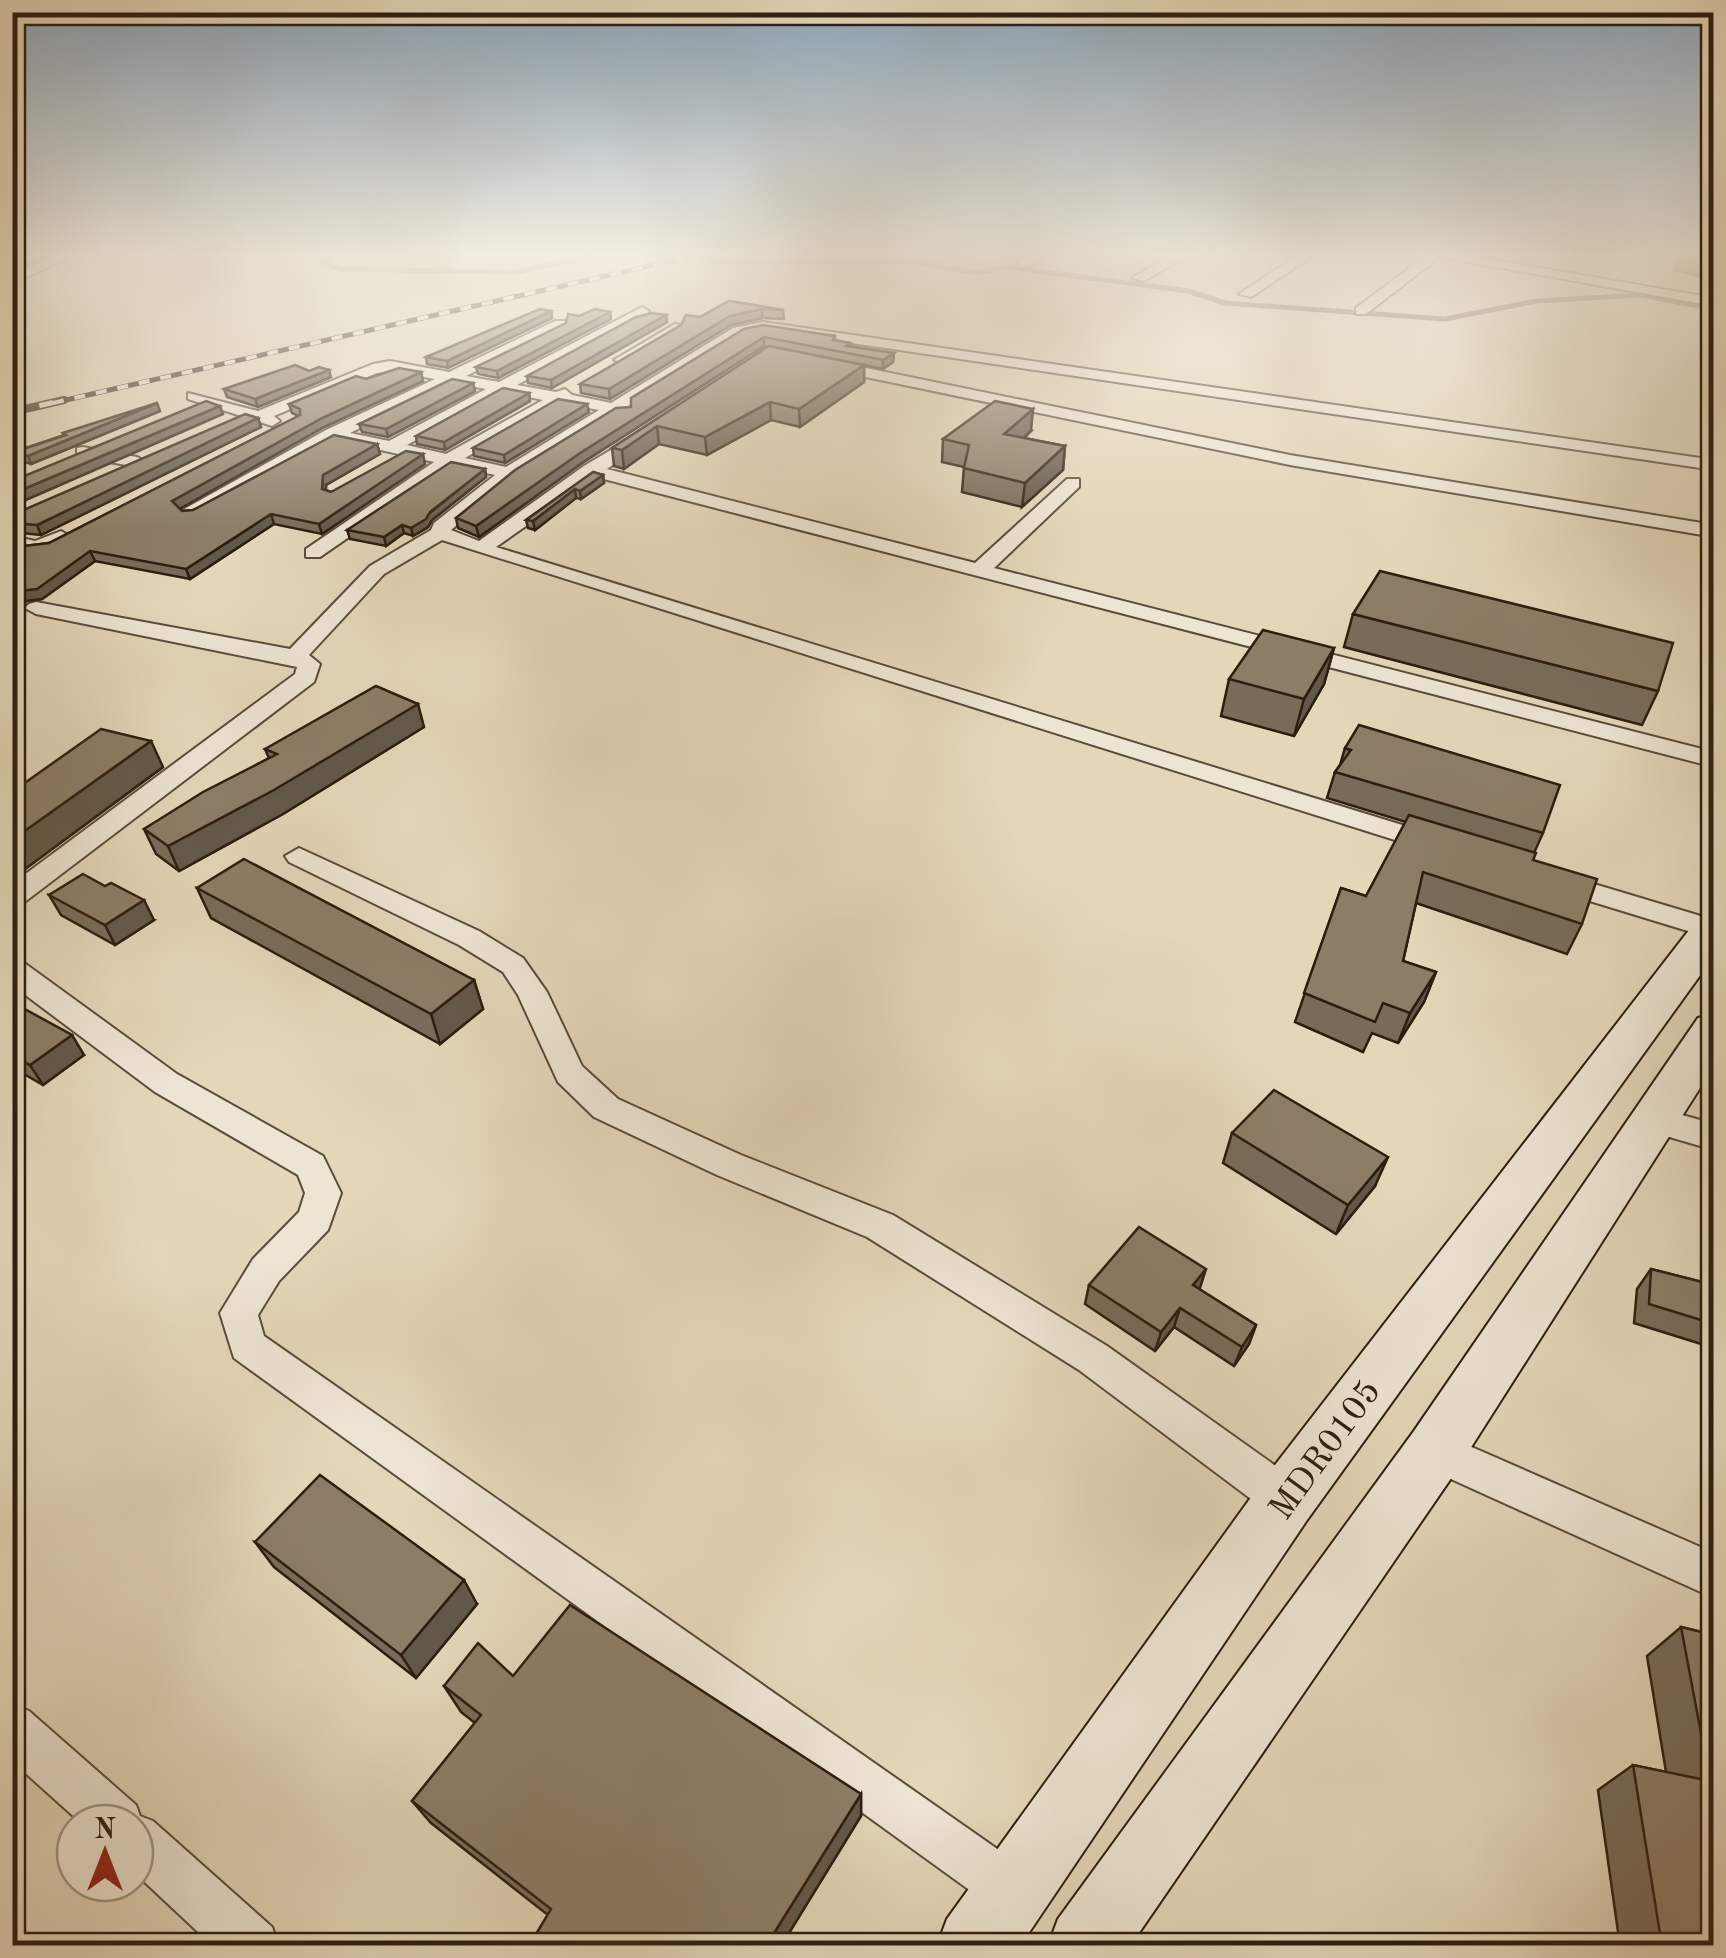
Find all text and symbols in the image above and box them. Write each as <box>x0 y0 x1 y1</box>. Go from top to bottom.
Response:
street label: MDR0105 <box>1264 1374 1388 1527</box>
north arrow <box>55 1803 155 1903</box>
text: N <box>94 1817 116 1845</box>

